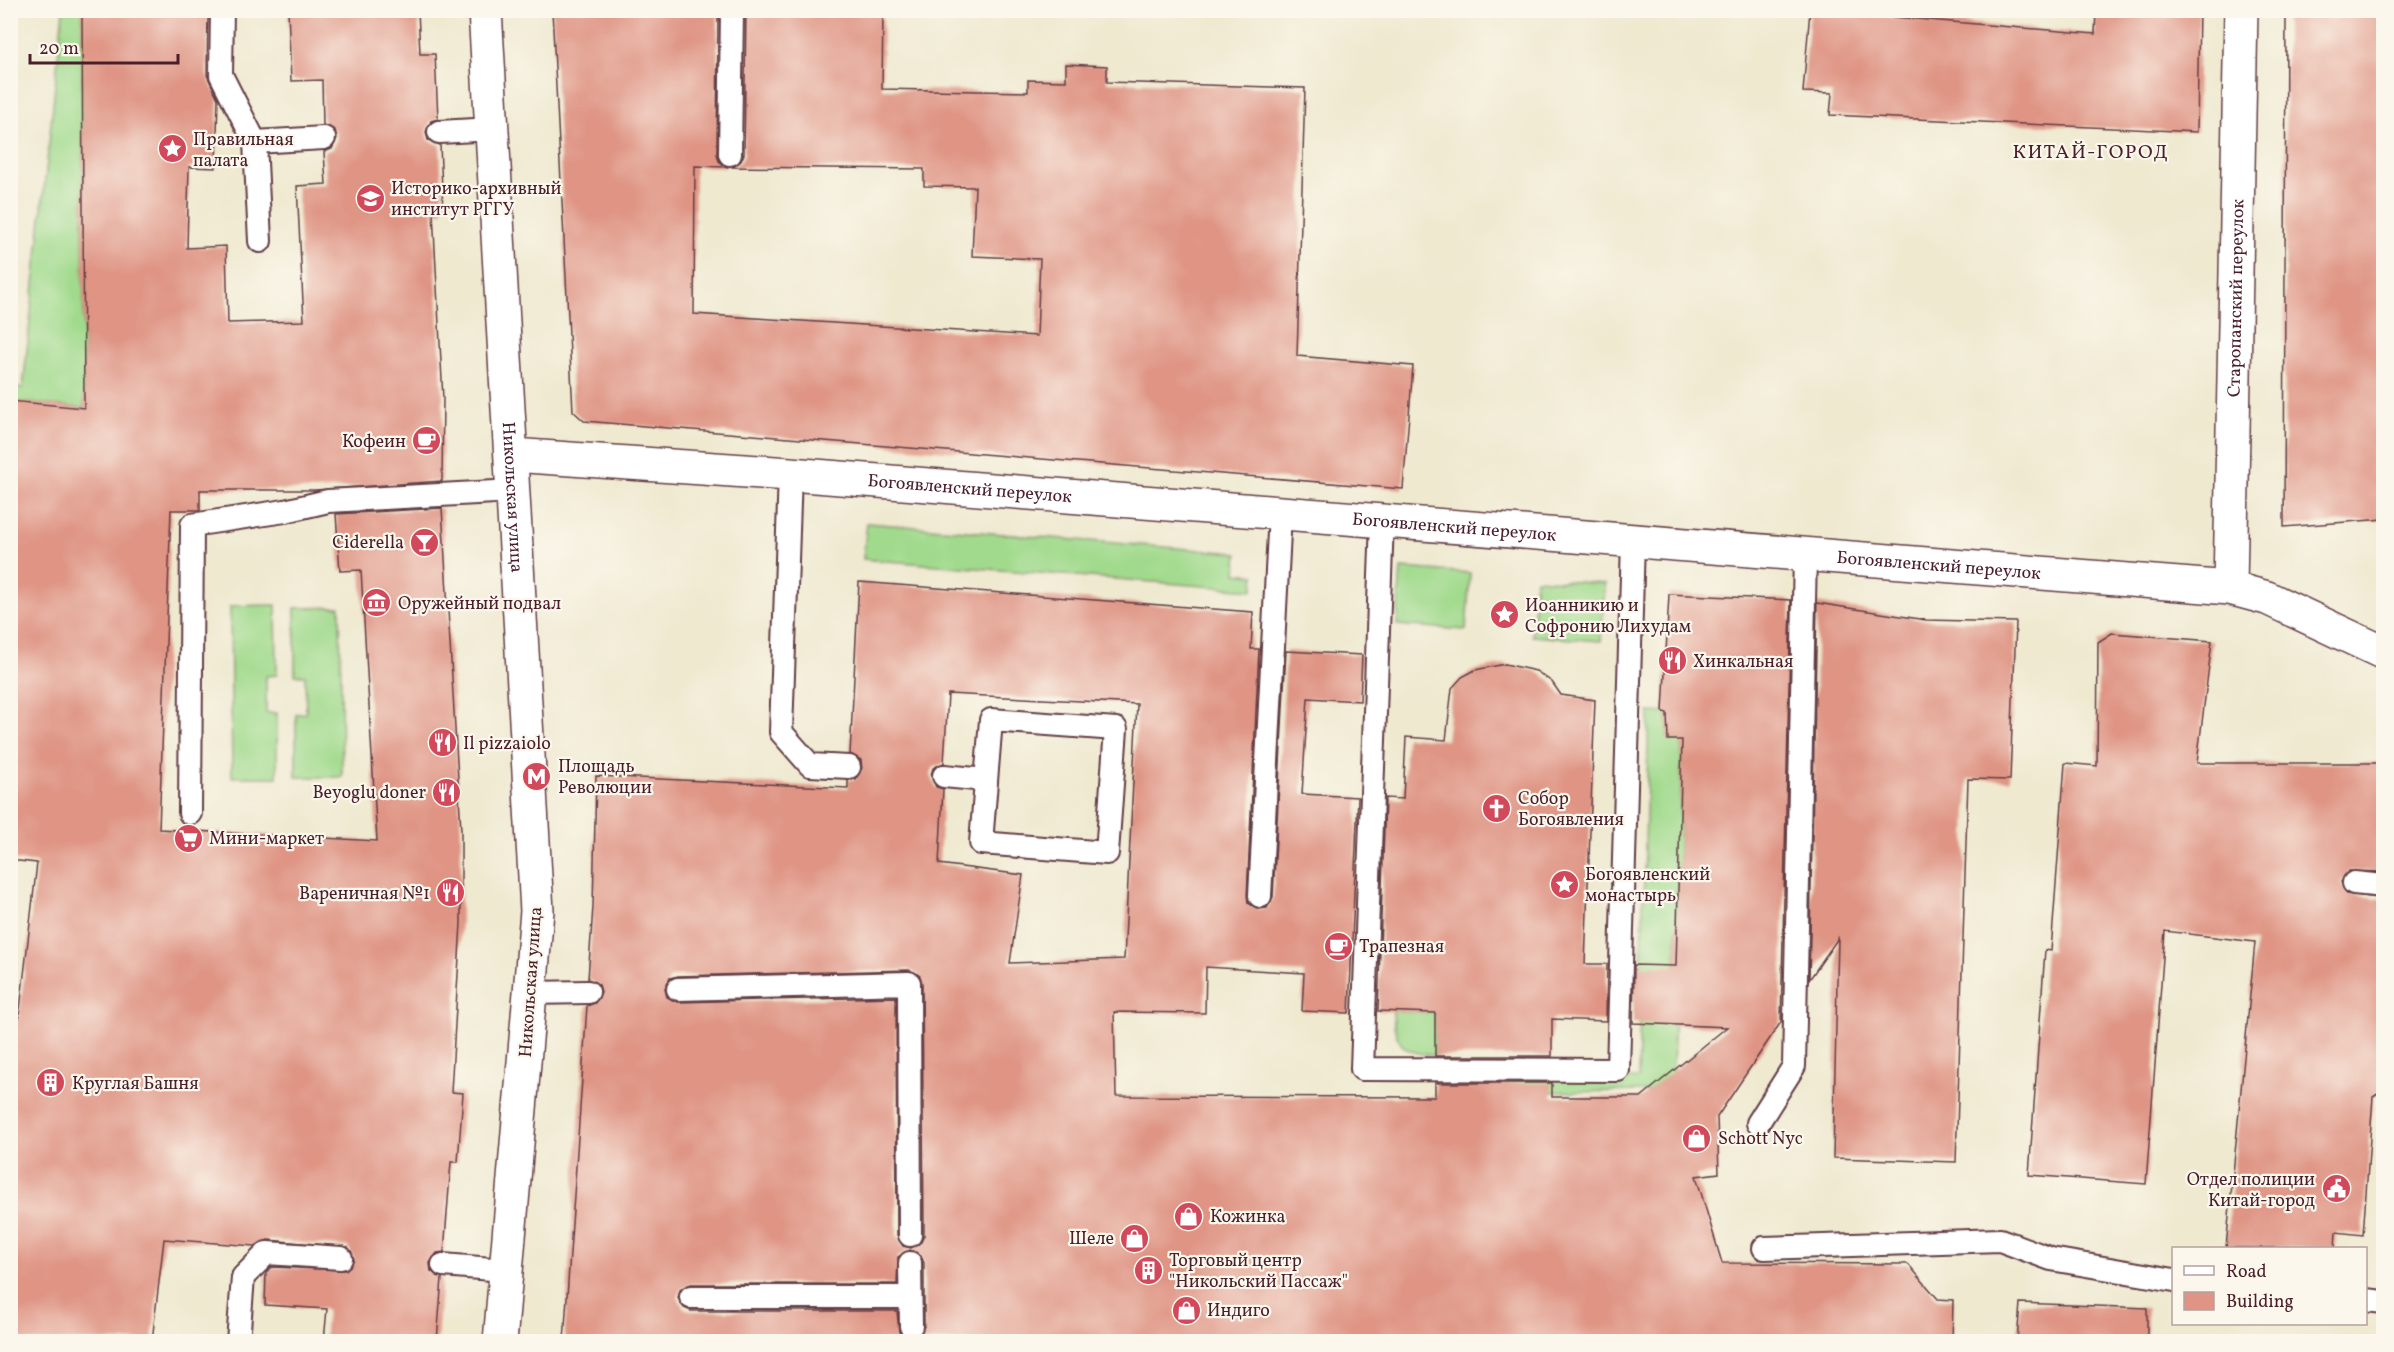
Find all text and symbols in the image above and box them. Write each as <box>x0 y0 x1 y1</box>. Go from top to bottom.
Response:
scale bar <box>30 27 178 65</box>
text: 20 m <box>39 37 79 62</box>
place label: Правильная палата <box>193 128 294 174</box>
place icon: Правильная палата <box>156 133 188 165</box>
district label: КИТАЙ-ГОРОД <box>2012 139 2170 167</box>
place label: Историко-архивный институт РГГУ <box>391 177 562 223</box>
school or university icon: Историко-архивный институт РГГУ <box>354 182 386 214</box>
street label: Старопанский переулок <box>2223 198 2251 397</box>
street label: Никольская улица <box>495 421 528 574</box>
cafe icon: Кофеин <box>411 425 443 457</box>
place label: Кофеин <box>342 430 406 455</box>
street label: Богоявленский переулок <box>867 469 1073 510</box>
street label: Богоявленский переулок <box>1351 508 1558 549</box>
bar icon: Ciderella <box>409 526 441 558</box>
place label: Ciderella <box>332 531 404 556</box>
street label: Богоявленский переулок <box>1836 546 2042 587</box>
museum icon: Оружейный подвал <box>361 587 393 619</box>
place label: Оружейный подвал <box>398 592 561 617</box>
place label: Иоанникию и Софронию Лихудам <box>1525 594 1691 640</box>
place icon: Иоанникию и Софронию Лихудам <box>1488 599 1520 631</box>
restaurant icon: Хинкальная <box>1656 645 1688 677</box>
place label: Хинкальная <box>1693 650 1793 675</box>
restaurant icon: Il pizzaiolo <box>426 727 458 759</box>
place label: Il pizzaiolo <box>463 732 551 757</box>
place label: Площадь Революции <box>558 755 652 801</box>
metro station icon: Площадь Революции <box>521 760 553 792</box>
restaurant icon: Beyoglu doner <box>431 776 463 808</box>
place label: Beyoglu doner <box>312 781 426 806</box>
place label: Собор Богоявления <box>1518 787 1624 833</box>
church icon: Собор Богоявления <box>1481 792 1513 824</box>
supermarket icon: Мини-маркет <box>172 822 204 854</box>
place label: Мини-маркет <box>209 827 324 852</box>
place label: Богоявленский монастырь <box>1585 863 1710 909</box>
place icon: Богоявленский монастырь <box>1548 868 1580 900</box>
restaurant icon: Вареничная №1 <box>435 877 467 909</box>
place label: Вареничная №1 <box>299 882 430 907</box>
street label: Никольская улица <box>514 906 549 1058</box>
cafe icon: Трапезная <box>1322 930 1354 962</box>
place label: Трапезная <box>1359 935 1444 960</box>
building icon: Круглая Башня <box>35 1067 67 1099</box>
place label: Круглая Башня <box>72 1072 199 1097</box>
shop icon: Schott Nyc <box>1681 1122 1713 1154</box>
place label: Schott Nyc <box>1718 1127 1803 1152</box>
place label: Отдел полиции Китай-город <box>2187 1168 2315 1214</box>
public building icon: Отдел полиции Китай-город <box>2320 1173 2352 1205</box>
shop icon: Кожинка <box>1173 1200 1205 1232</box>
place label: Кожинка <box>1210 1205 1286 1230</box>
shop icon: Шеле <box>1119 1222 1151 1254</box>
place label: Шеле <box>1069 1227 1114 1252</box>
legend <box>2172 1247 2367 1325</box>
place label: Торговый центр "Никольский Пассаж" <box>1169 1249 1348 1295</box>
building icon: Торговый центр "Никольский Пассаж" <box>1132 1254 1164 1286</box>
text: Road <box>2226 1260 2267 1285</box>
text: Building <box>2226 1290 2294 1315</box>
shop icon: Индиго <box>1170 1294 1202 1326</box>
place label: Индиго <box>1207 1299 1270 1324</box>

